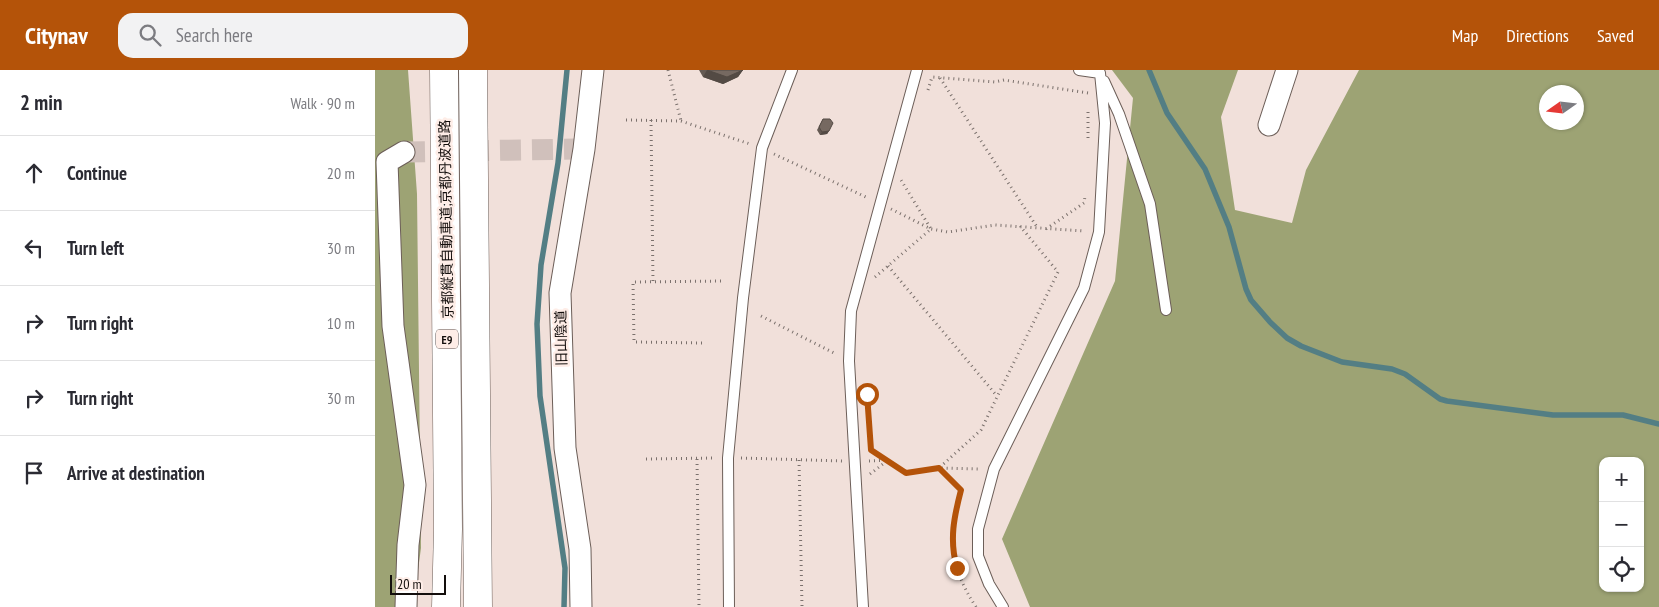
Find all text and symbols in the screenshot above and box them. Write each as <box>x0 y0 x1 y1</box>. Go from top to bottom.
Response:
search box <box>118 13 468 58</box>
text: Citynav <box>25 20 88 51</box>
icon: search <box>136 21 164 49</box>
text: Search here <box>176 23 253 47</box>
text: Map <box>1452 24 1478 47</box>
text: Directions <box>1506 24 1569 47</box>
text: Saved <box>1597 24 1634 47</box>
north arrow <box>1539 85 1584 130</box>
text: 2 min <box>20 89 62 116</box>
text: Walk · 90 m <box>290 93 355 113</box>
street label: 京都縦貫自動車道;京都丹波道路 <box>435 119 457 319</box>
icon: ahead <box>20 159 48 187</box>
text: Continue <box>67 161 127 185</box>
text: 20 m <box>327 163 355 183</box>
icon: left <box>20 234 48 262</box>
text: Turn left <box>67 236 124 260</box>
text: 30 m <box>327 238 355 258</box>
icon: right <box>20 309 48 337</box>
street label: 旧山陰道 <box>552 310 570 366</box>
text: Turn right <box>67 311 133 335</box>
text: 10 m <box>327 313 355 333</box>
road number: E9 <box>436 330 458 348</box>
route start <box>856 383 879 406</box>
icon: right <box>20 384 48 412</box>
text: Turn right <box>67 386 133 410</box>
text: 30 m <box>327 388 355 408</box>
map controls <box>1599 457 1644 592</box>
button: + <box>1599 457 1644 502</box>
icon: arrive <box>20 459 48 487</box>
text: Arrive at destination <box>67 461 205 485</box>
button: − <box>1599 502 1644 547</box>
button: locate <box>1599 547 1644 592</box>
route end <box>946 557 969 580</box>
scale bar <box>390 572 446 595</box>
text: 20 m <box>397 575 422 593</box>

